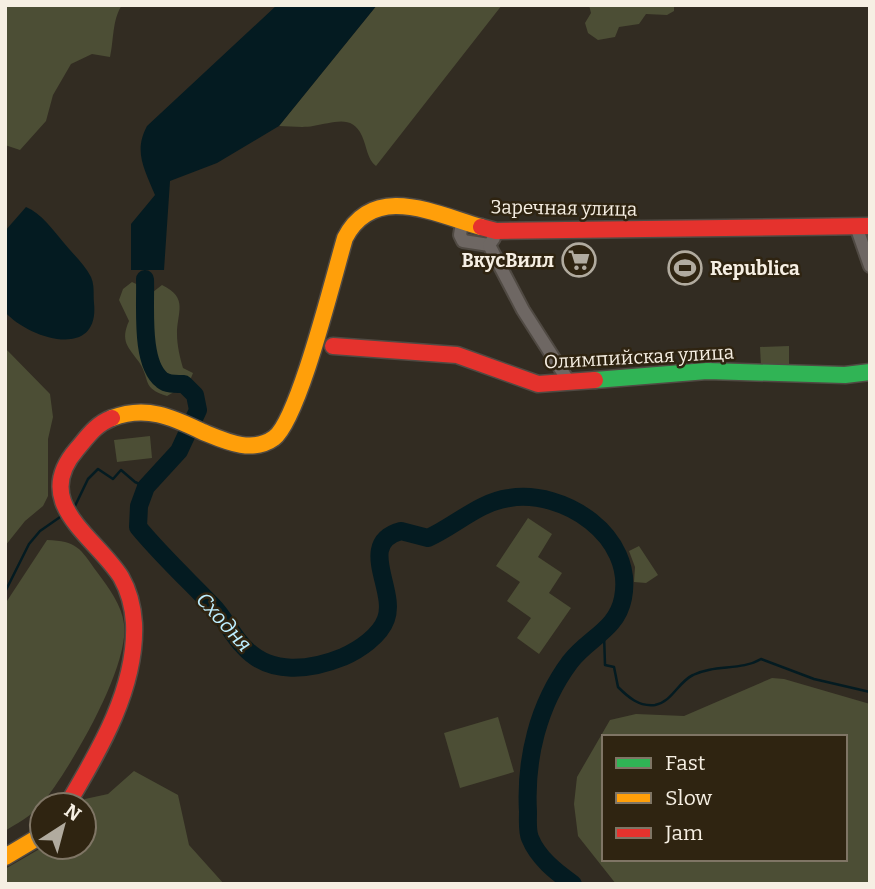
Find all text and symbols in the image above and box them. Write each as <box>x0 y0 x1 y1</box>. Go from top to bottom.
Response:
street label: Заречная улица <box>490 195 638 221</box>
supermarket icon: ВкусВилл <box>560 241 598 279</box>
place label: ВкусВилл <box>462 249 554 272</box>
sports icon: Republica <box>666 249 704 287</box>
place label: Republica <box>710 257 800 280</box>
street label: Олимпийская улица <box>543 341 735 373</box>
water label: Сходня <box>191 587 257 657</box>
legend <box>602 735 847 861</box>
text: Fast <box>665 750 706 776</box>
text: Slow <box>665 785 712 811</box>
north arrow <box>28 791 98 861</box>
text: N <box>60 799 86 826</box>
text: Jam <box>664 820 703 846</box>

